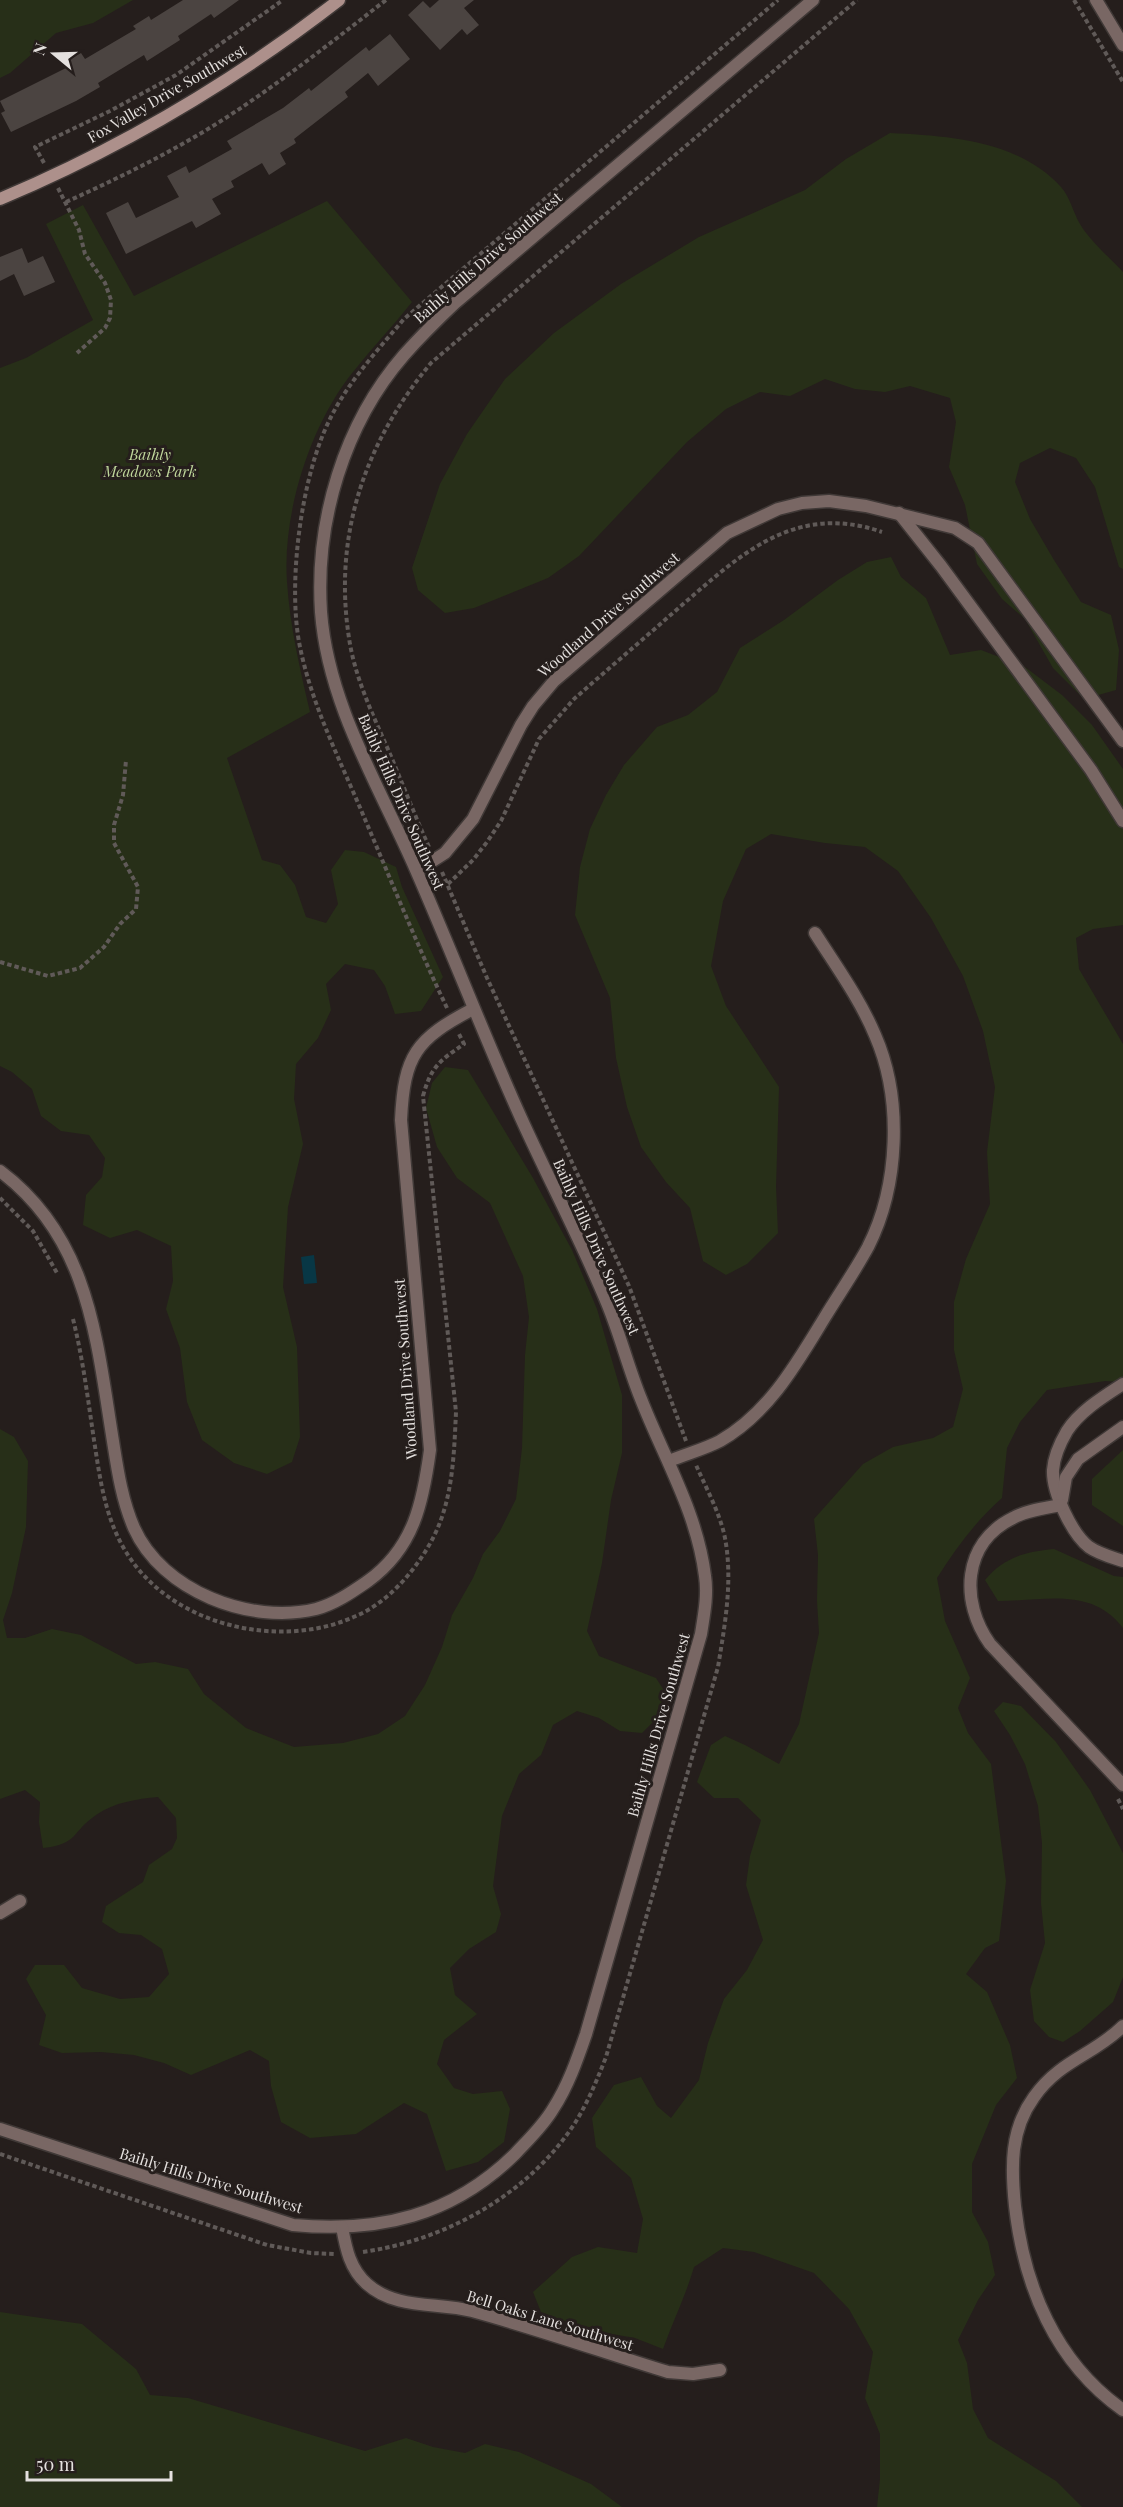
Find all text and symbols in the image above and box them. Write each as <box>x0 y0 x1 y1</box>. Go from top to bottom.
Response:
north arrow <box>24 24 84 84</box>
street label: Fox Valley Drive Southwest <box>83 39 250 147</box>
text: N <box>28 40 51 58</box>
street label: Baihly Hills Drive Southwest <box>409 187 566 327</box>
park label: Baihly Meadows Park <box>103 444 197 481</box>
street label: Woodland Drive Southwest <box>533 547 684 682</box>
street label: Baihly Hills Drive Southwest <box>354 711 450 893</box>
street label: Baihly Hills Drive Southwest <box>549 1156 645 1338</box>
street label: Woodland Drive Southwest <box>389 1277 421 1461</box>
street label: Baihly Hills Drive Southwest <box>622 1630 694 1819</box>
street label: Baihly Hills Drive Southwest <box>117 2143 306 2218</box>
street label: Bell Oaks Lane Southwest <box>465 2285 637 2355</box>
scale bar <box>27 2444 171 2482</box>
text: 50 m <box>36 2452 75 2476</box>

